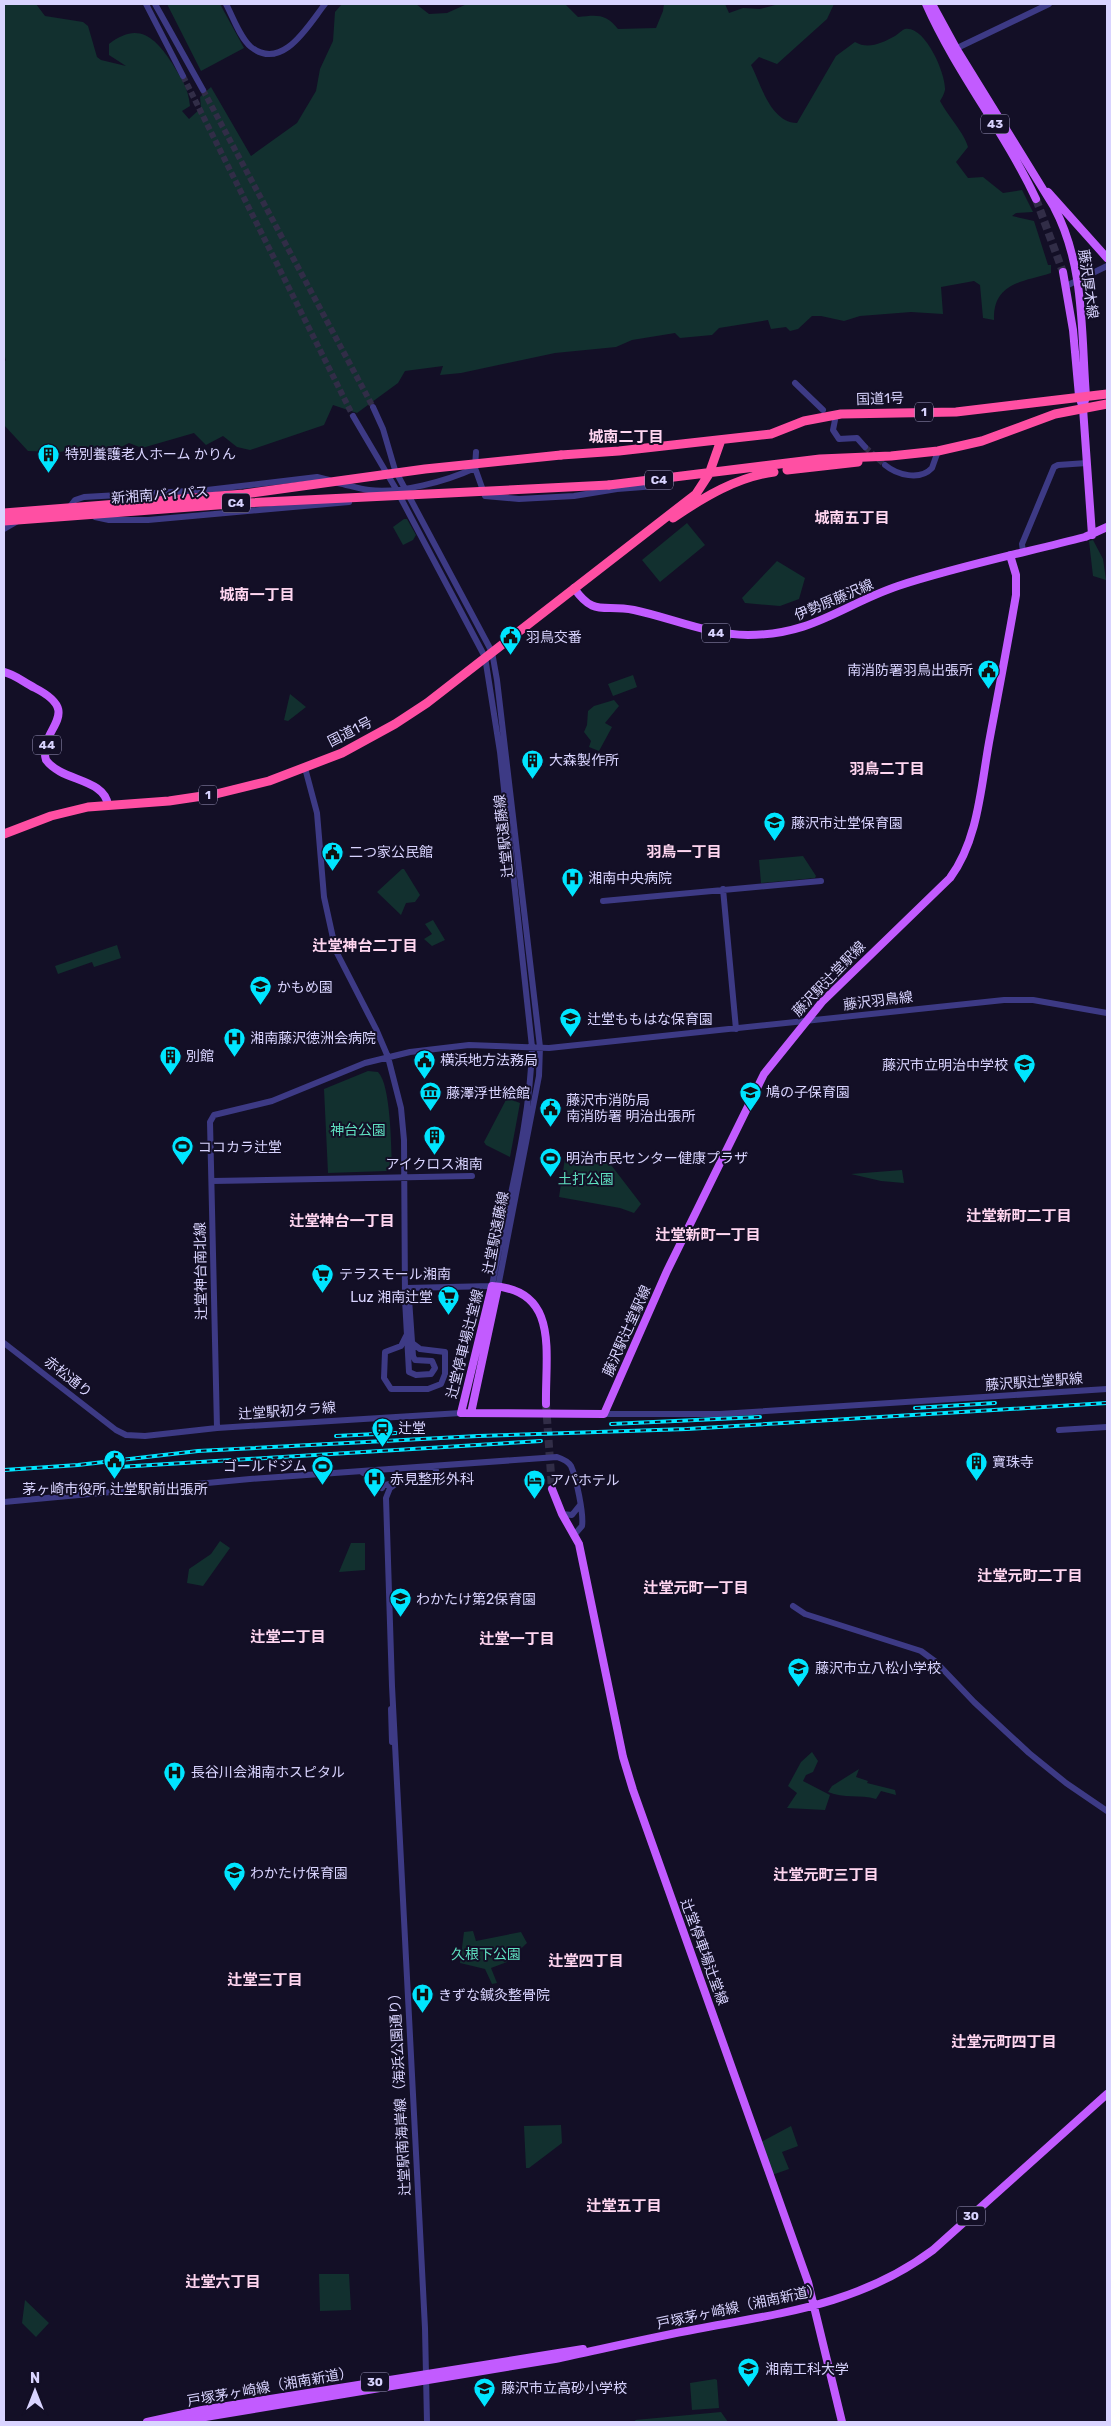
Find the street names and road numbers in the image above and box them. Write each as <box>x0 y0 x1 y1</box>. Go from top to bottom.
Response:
road number: 43 <box>981 115 1009 134</box>
street label: 藤沢厚木線 <box>1075 248 1101 320</box>
street label: 国道1号 <box>856 390 904 408</box>
road number: 1 <box>915 402 933 422</box>
road number: C4 <box>645 470 673 490</box>
street label: 新湘南バイパス <box>111 483 209 507</box>
road number: C4 <box>222 493 250 512</box>
street label: 伊勢原藤沢線 <box>792 576 876 624</box>
road number: 44 <box>702 624 730 642</box>
street label: 国道1号 <box>325 714 375 750</box>
road number: 44 <box>33 736 61 754</box>
road number: 1 <box>199 786 217 804</box>
street label: 辻堂駅遠藤線 <box>491 793 517 879</box>
street label: 藤沢駅辻堂駅線 <box>789 938 869 1020</box>
street label: 藤沢羽鳥線 <box>842 988 914 1014</box>
street label: 辻堂駅遠藤線 <box>480 1190 512 1276</box>
street label: 辻堂神台南北線 <box>192 1222 210 1320</box>
street label: 藤沢駅辻堂駅線 <box>599 1283 655 1379</box>
street label: 辻堂停車場辻堂線 <box>443 1288 487 1400</box>
street label: 赤松通り <box>41 1353 95 1401</box>
street label: 藤沢駅辻堂駅線 <box>985 1370 1083 1394</box>
street label: 辻堂駅初タラ線 <box>238 1399 336 1423</box>
street label: 辻堂停車場辻堂線 <box>677 1896 731 2008</box>
street label: 辻堂駅南海岸線（海浜公園通り） <box>386 1986 414 2196</box>
road number: 30 <box>957 2206 985 2226</box>
street label: 戸塚茅ヶ崎線（湘南新道） <box>655 2281 823 2333</box>
street label: 戸塚茅ヶ崎線（湘南新道） <box>186 2364 354 2410</box>
road number: 30 <box>361 2372 389 2392</box>

